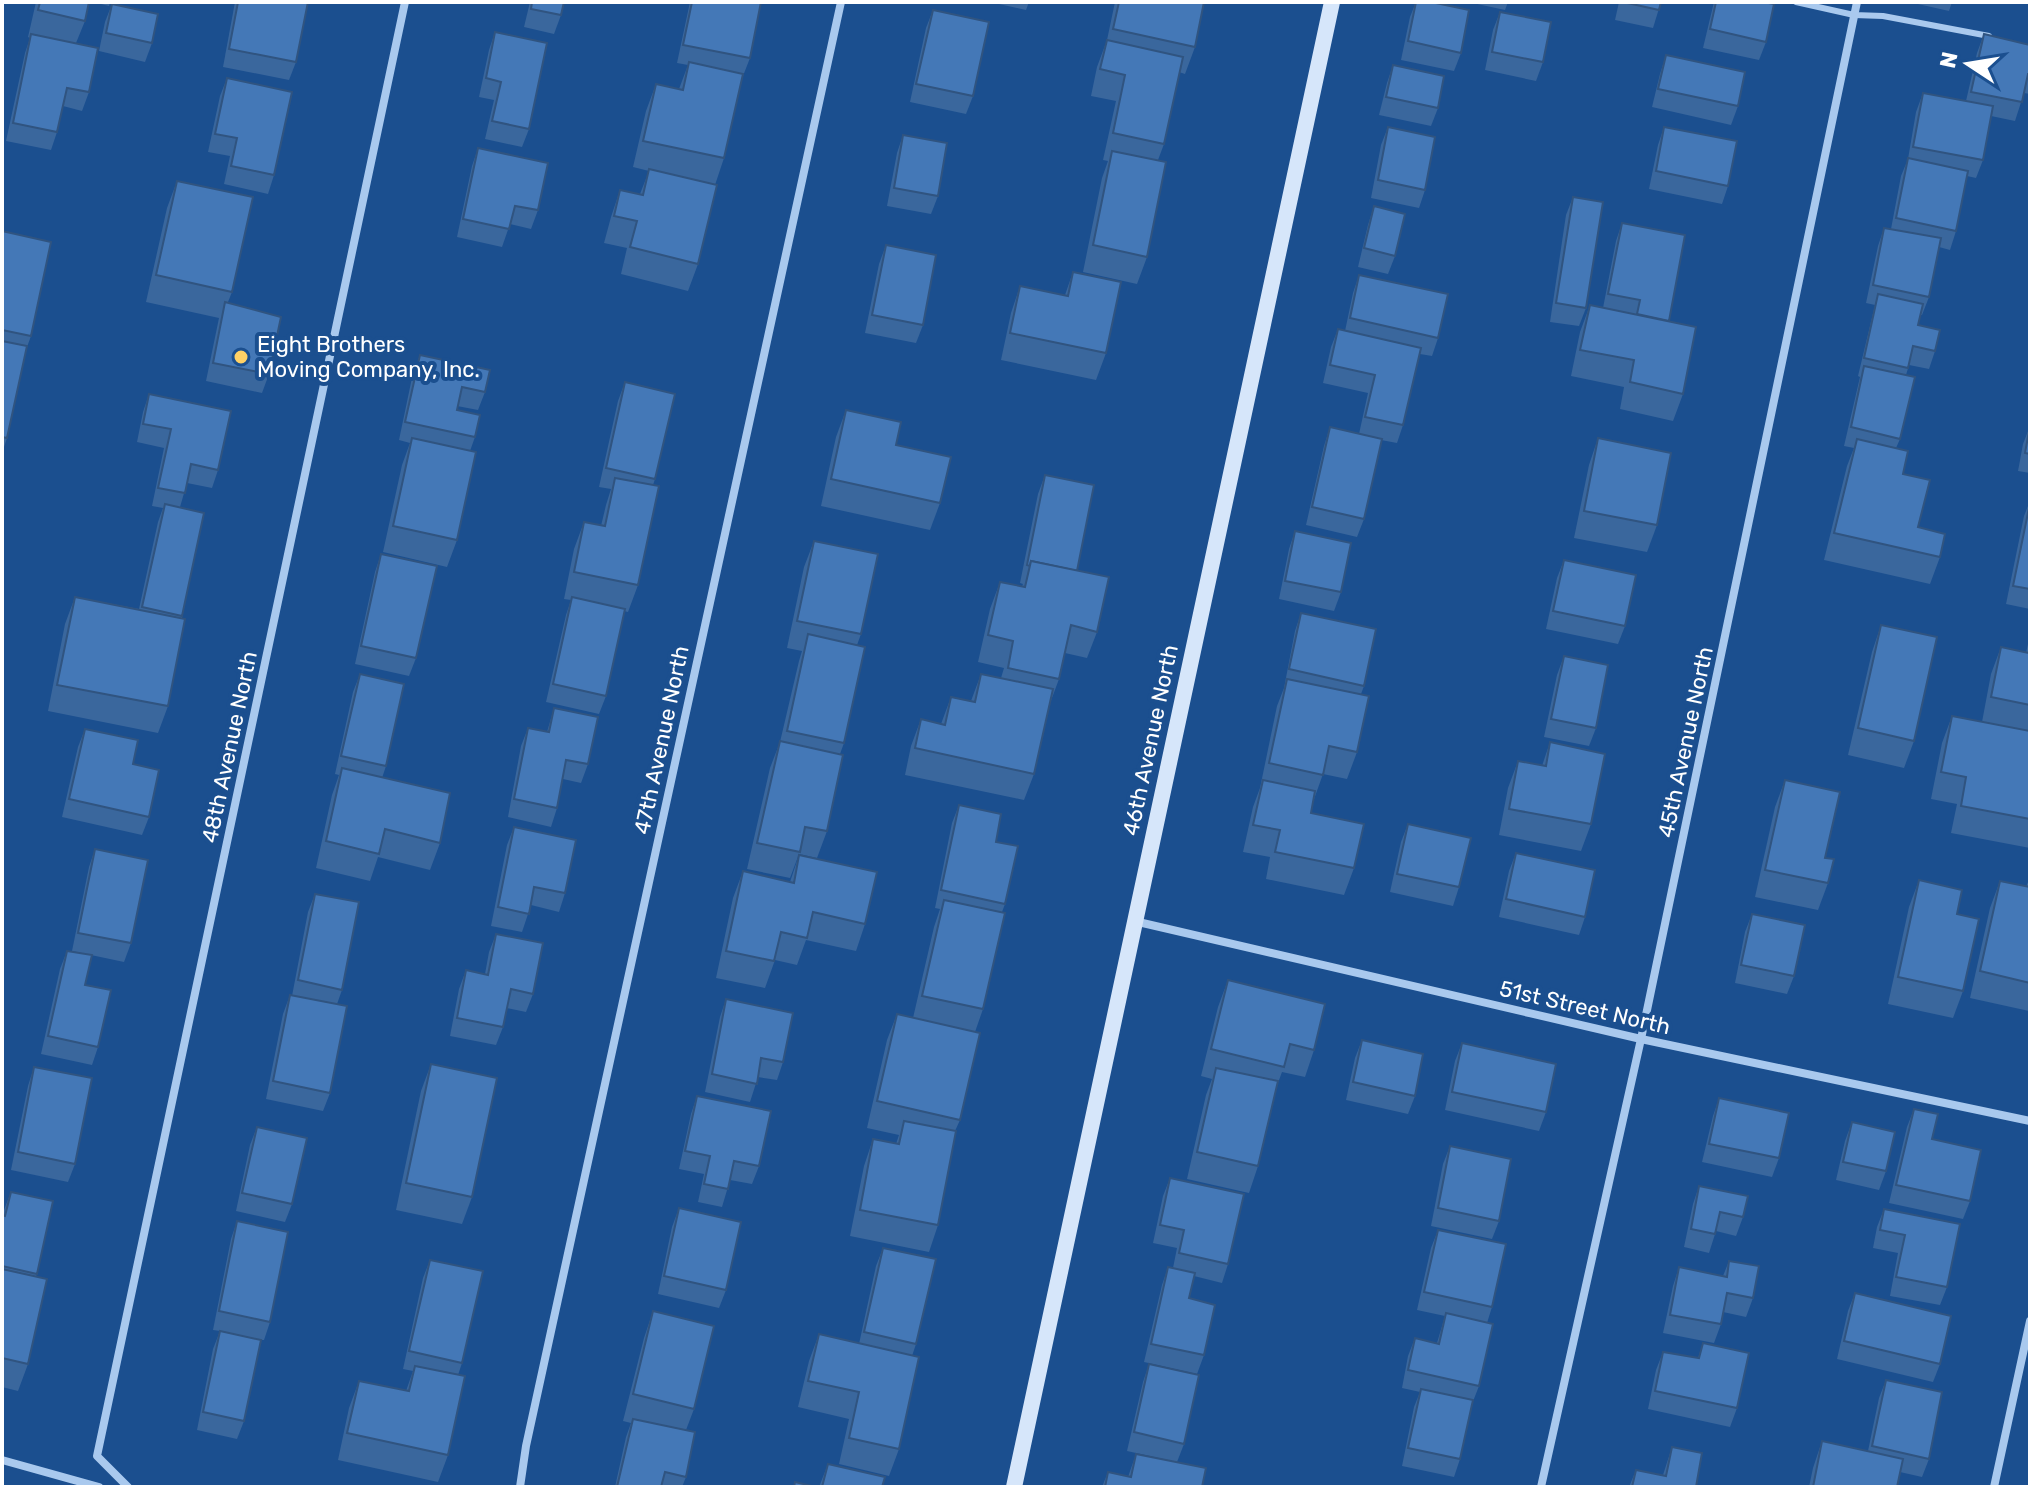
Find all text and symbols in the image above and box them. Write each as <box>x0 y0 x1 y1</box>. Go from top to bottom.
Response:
north arrow <box>1928 24 2008 104</box>
text: N <box>1934 49 1964 70</box>
place label: Eight Brothers Moving Company, Inc. <box>257 331 480 383</box>
marker: Eight Brothers Moving Company, Inc. <box>232 348 250 366</box>
street label: 46th Avenue North <box>1117 642 1184 838</box>
street label: 47th Avenue North <box>628 643 695 837</box>
street label: 45th Avenue North <box>1652 644 1719 840</box>
street label: 48th Avenue North <box>196 649 263 845</box>
street label: 51st Street North <box>1497 975 1673 1040</box>

